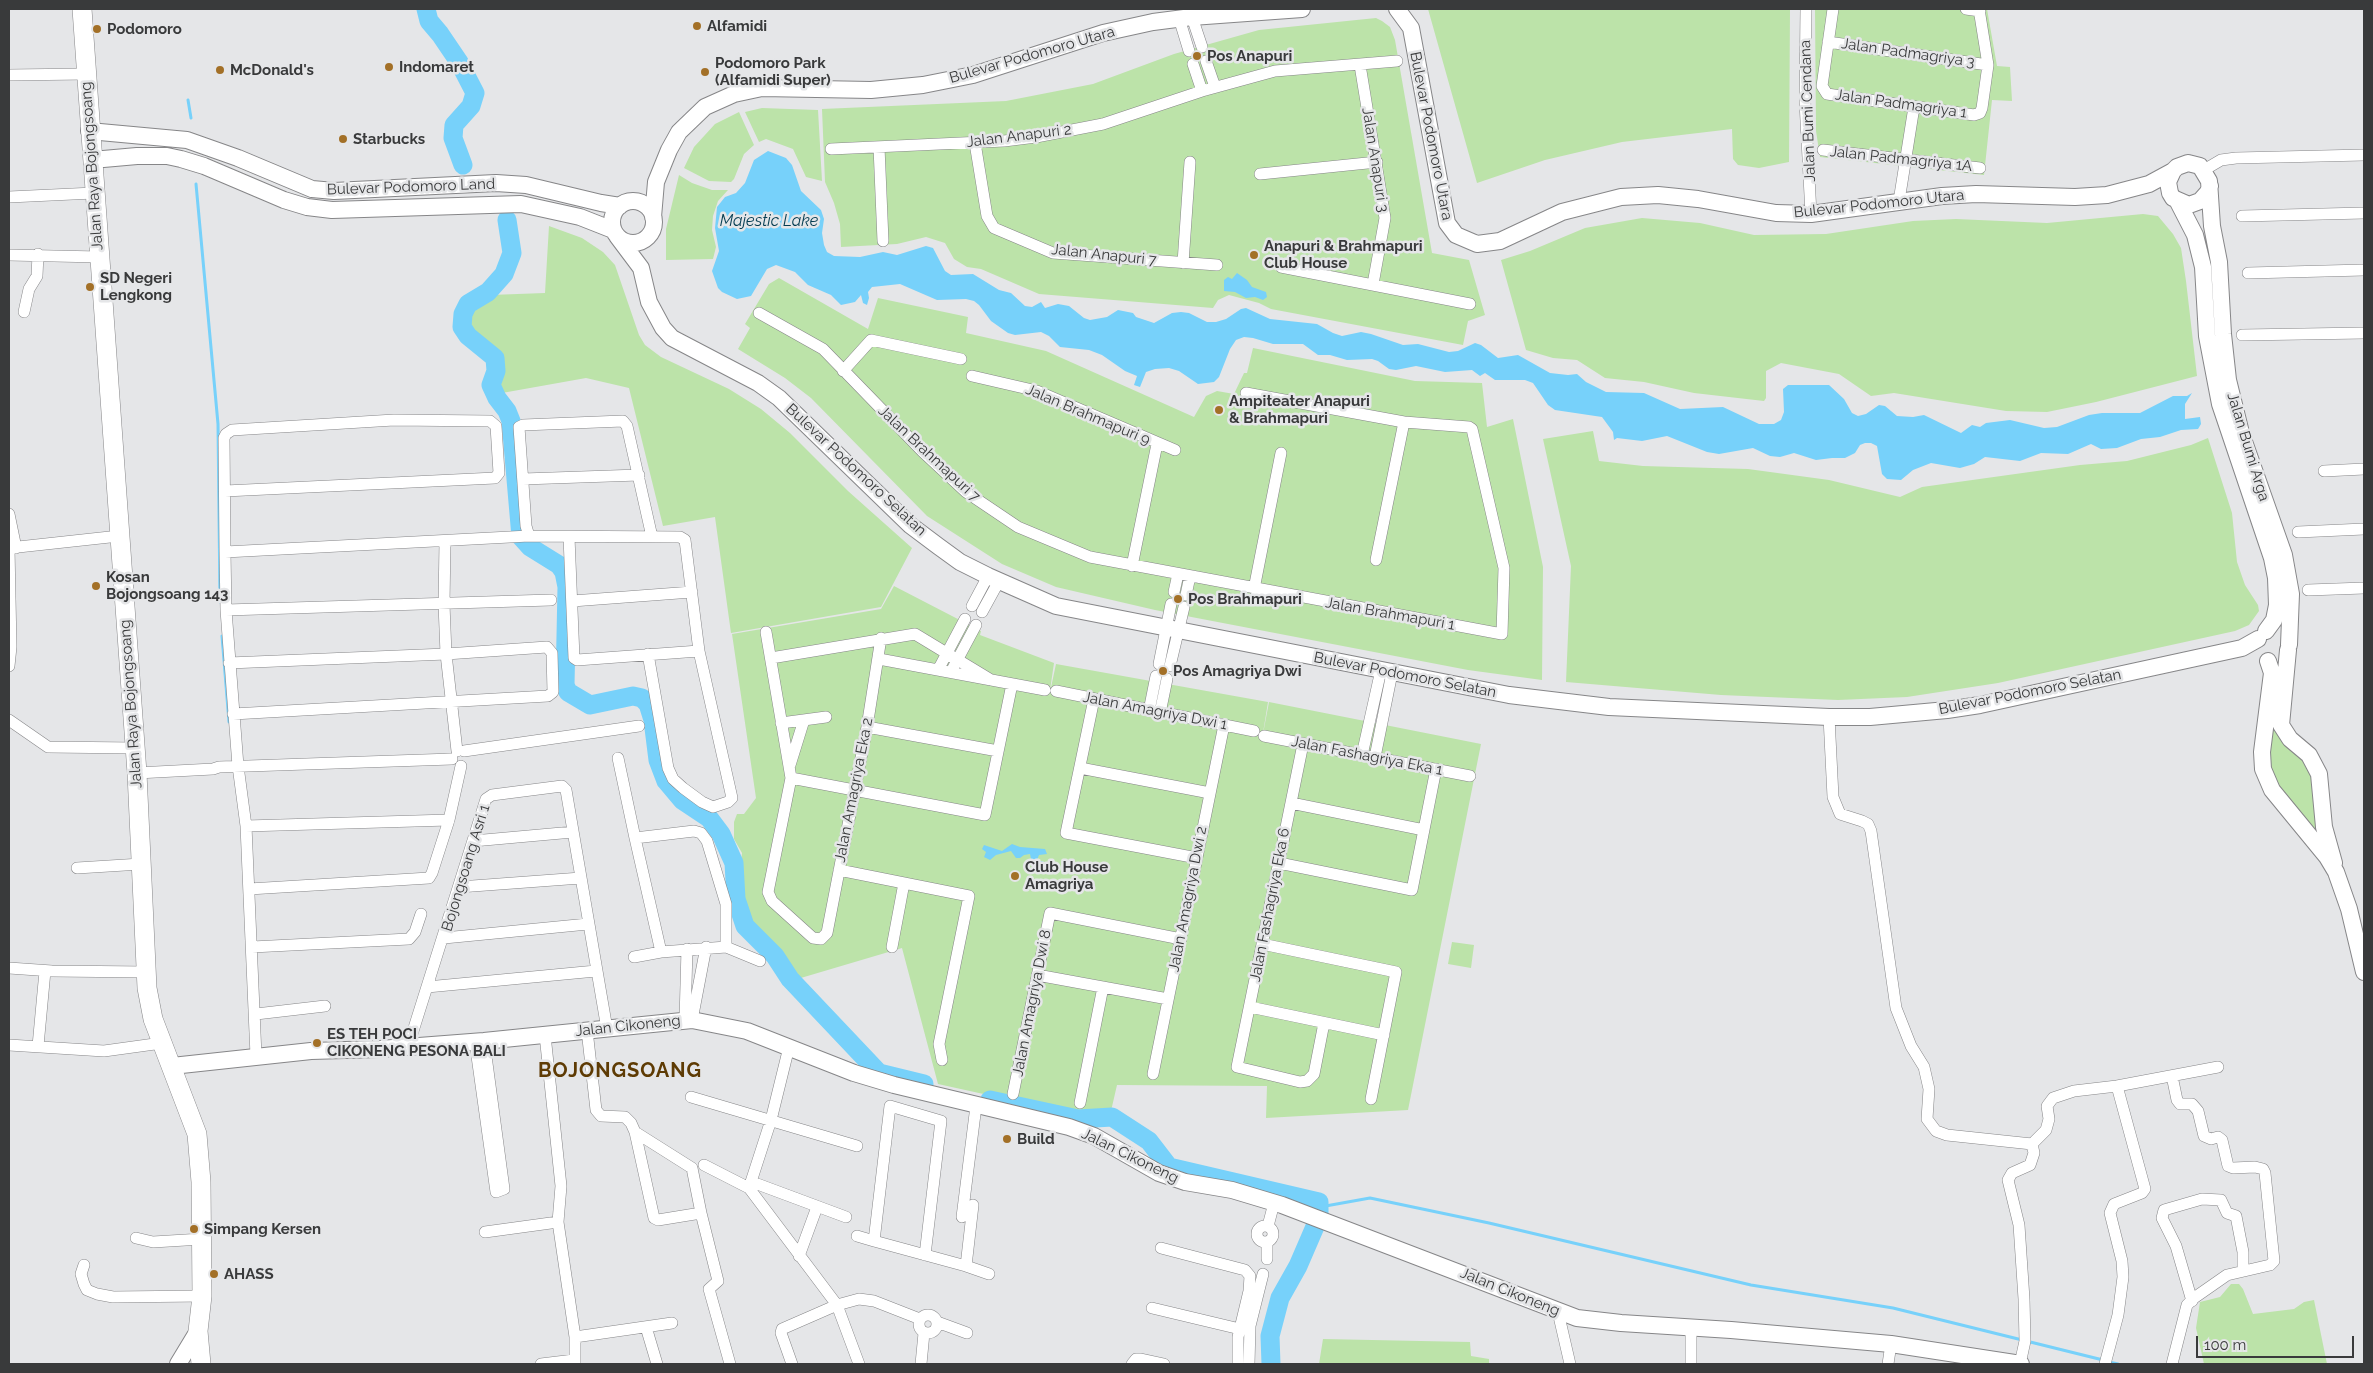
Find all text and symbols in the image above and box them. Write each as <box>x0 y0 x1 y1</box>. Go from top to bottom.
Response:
place label: Alfamidi <box>707 17 767 35</box>
place label: Podomoro <box>107 20 182 38</box>
marker: Alfamidi <box>691 20 703 32</box>
marker: Podomoro <box>91 23 103 35</box>
street label: Bulevar Podomoro Utara <box>947 23 1117 87</box>
street label: Jalan Padmagriya 3 <box>1840 35 1976 71</box>
street label: Jalan Bumi Cendana <box>1797 40 1819 182</box>
place label: Pos Anapuri <box>1207 47 1292 65</box>
marker: Pos Anapuri <box>1191 50 1203 62</box>
street label: Bulevar Podomoro Utara <box>1406 50 1456 222</box>
place label: Podomoro Park (Alfamidi Super) <box>715 54 831 89</box>
place label: Indomaret <box>399 58 474 76</box>
place label: McDonald's <box>230 61 314 79</box>
marker: Indomaret <box>383 61 395 73</box>
marker: McDonald's <box>214 64 226 76</box>
marker: Podomoro Park (Alfamidi Super) <box>699 66 711 78</box>
street label: Jalan Raya Bojongsoang <box>77 81 107 251</box>
street label: Jalan Padmagriya 1 <box>1834 86 1968 122</box>
street label: Jalan Anapuri 3 <box>1358 106 1392 214</box>
street label: Jalan Anapuri 2 <box>966 121 1072 151</box>
place label: Starbucks <box>353 130 425 148</box>
marker: Starbucks <box>337 133 349 145</box>
street label: Jalan Padmagriya 1A <box>1829 143 1973 175</box>
street label: Bulevar Podomoro Land <box>326 175 496 199</box>
street label: Bulevar Podomoro Utara <box>1793 186 1965 222</box>
water label: Majestic Lake <box>720 211 818 231</box>
place label: Anapuri & Brahmapuri Club House <box>1264 237 1423 272</box>
street label: Jalan Anapuri 7 <box>1050 241 1158 269</box>
marker: Anapuri & Brahmapuri Club House <box>1248 249 1260 261</box>
place label: SD Negeri Lengkong <box>100 269 172 304</box>
marker: SD Negeri Lengkong <box>84 281 96 293</box>
street label: Jalan Brahmapuri 9 <box>1023 381 1153 449</box>
street label: Jalan Bumi Arga <box>2223 391 2273 503</box>
place label: Ampiteater Anapuri & Brahmapuri <box>1229 392 1370 427</box>
street label: Bulevar Podomoro Selatan <box>782 400 930 540</box>
street label: Jalan Brahmapuri 7 <box>874 402 984 506</box>
marker: Ampiteater Anapuri & Brahmapuri <box>1213 404 1225 416</box>
place label: Kosan Bojongsoang 143 <box>106 568 228 603</box>
marker: Kosan Bojongsoang 143 <box>90 580 102 592</box>
place label: Pos Brahmapuri <box>1188 590 1302 608</box>
marker: Pos Brahmapuri <box>1172 593 1184 605</box>
street label: Jalan Brahmapuri 1 <box>1324 594 1456 634</box>
street label: Jalan Raya Bojongsoang <box>116 619 146 789</box>
street label: Bulevar Podomoro Selatan <box>1312 648 1498 702</box>
place label: Pos Amagriya Dwi <box>1173 662 1301 680</box>
marker: Pos Amagriya Dwi <box>1157 665 1169 677</box>
street label: Bulevar Podomoro Selatan <box>1937 665 2123 719</box>
street label: Jalan Amagriya Dwi 1 <box>1081 688 1229 734</box>
street label: Jalan Amagriya Eka 2 <box>831 716 877 864</box>
street label: Jalan Fashagriya Eka 1 <box>1290 733 1444 779</box>
street label: Bojongsoang Asri 1 <box>438 803 494 933</box>
street label: Jalan Amagriya Dwi 2 <box>1165 825 1211 973</box>
street label: Jalan Fashagriya Eka 6 <box>1246 827 1294 983</box>
place label: Club House Amagriya <box>1025 858 1108 893</box>
marker: Club House Amagriya <box>1009 870 1021 882</box>
street label: Jalan Amagriya Dwi 8 <box>1009 928 1055 1078</box>
street label: Jalan Cikoneng <box>575 1012 681 1040</box>
place label: ES TEH POCI CIKONENG PESONA BALI <box>327 1025 506 1060</box>
marker: ES TEH POCI CIKONENG PESONA BALI <box>311 1037 323 1049</box>
district label: BOJONGSOANG <box>537 1059 703 1083</box>
street label: Jalan Cikoneng <box>1079 1125 1181 1187</box>
place label: Build <box>1017 1130 1055 1148</box>
marker: Build <box>1001 1133 1013 1145</box>
place label: Simpang Kersen <box>204 1220 321 1238</box>
marker: Simpang Kersen <box>188 1223 200 1235</box>
street label: Jalan Cikoneng <box>1458 1264 1562 1320</box>
place label: AHASS <box>224 1265 274 1283</box>
marker: AHASS <box>208 1268 220 1280</box>
scale bar <box>2198 1326 2356 1358</box>
text: 100 m <box>2204 1336 2246 1354</box>

